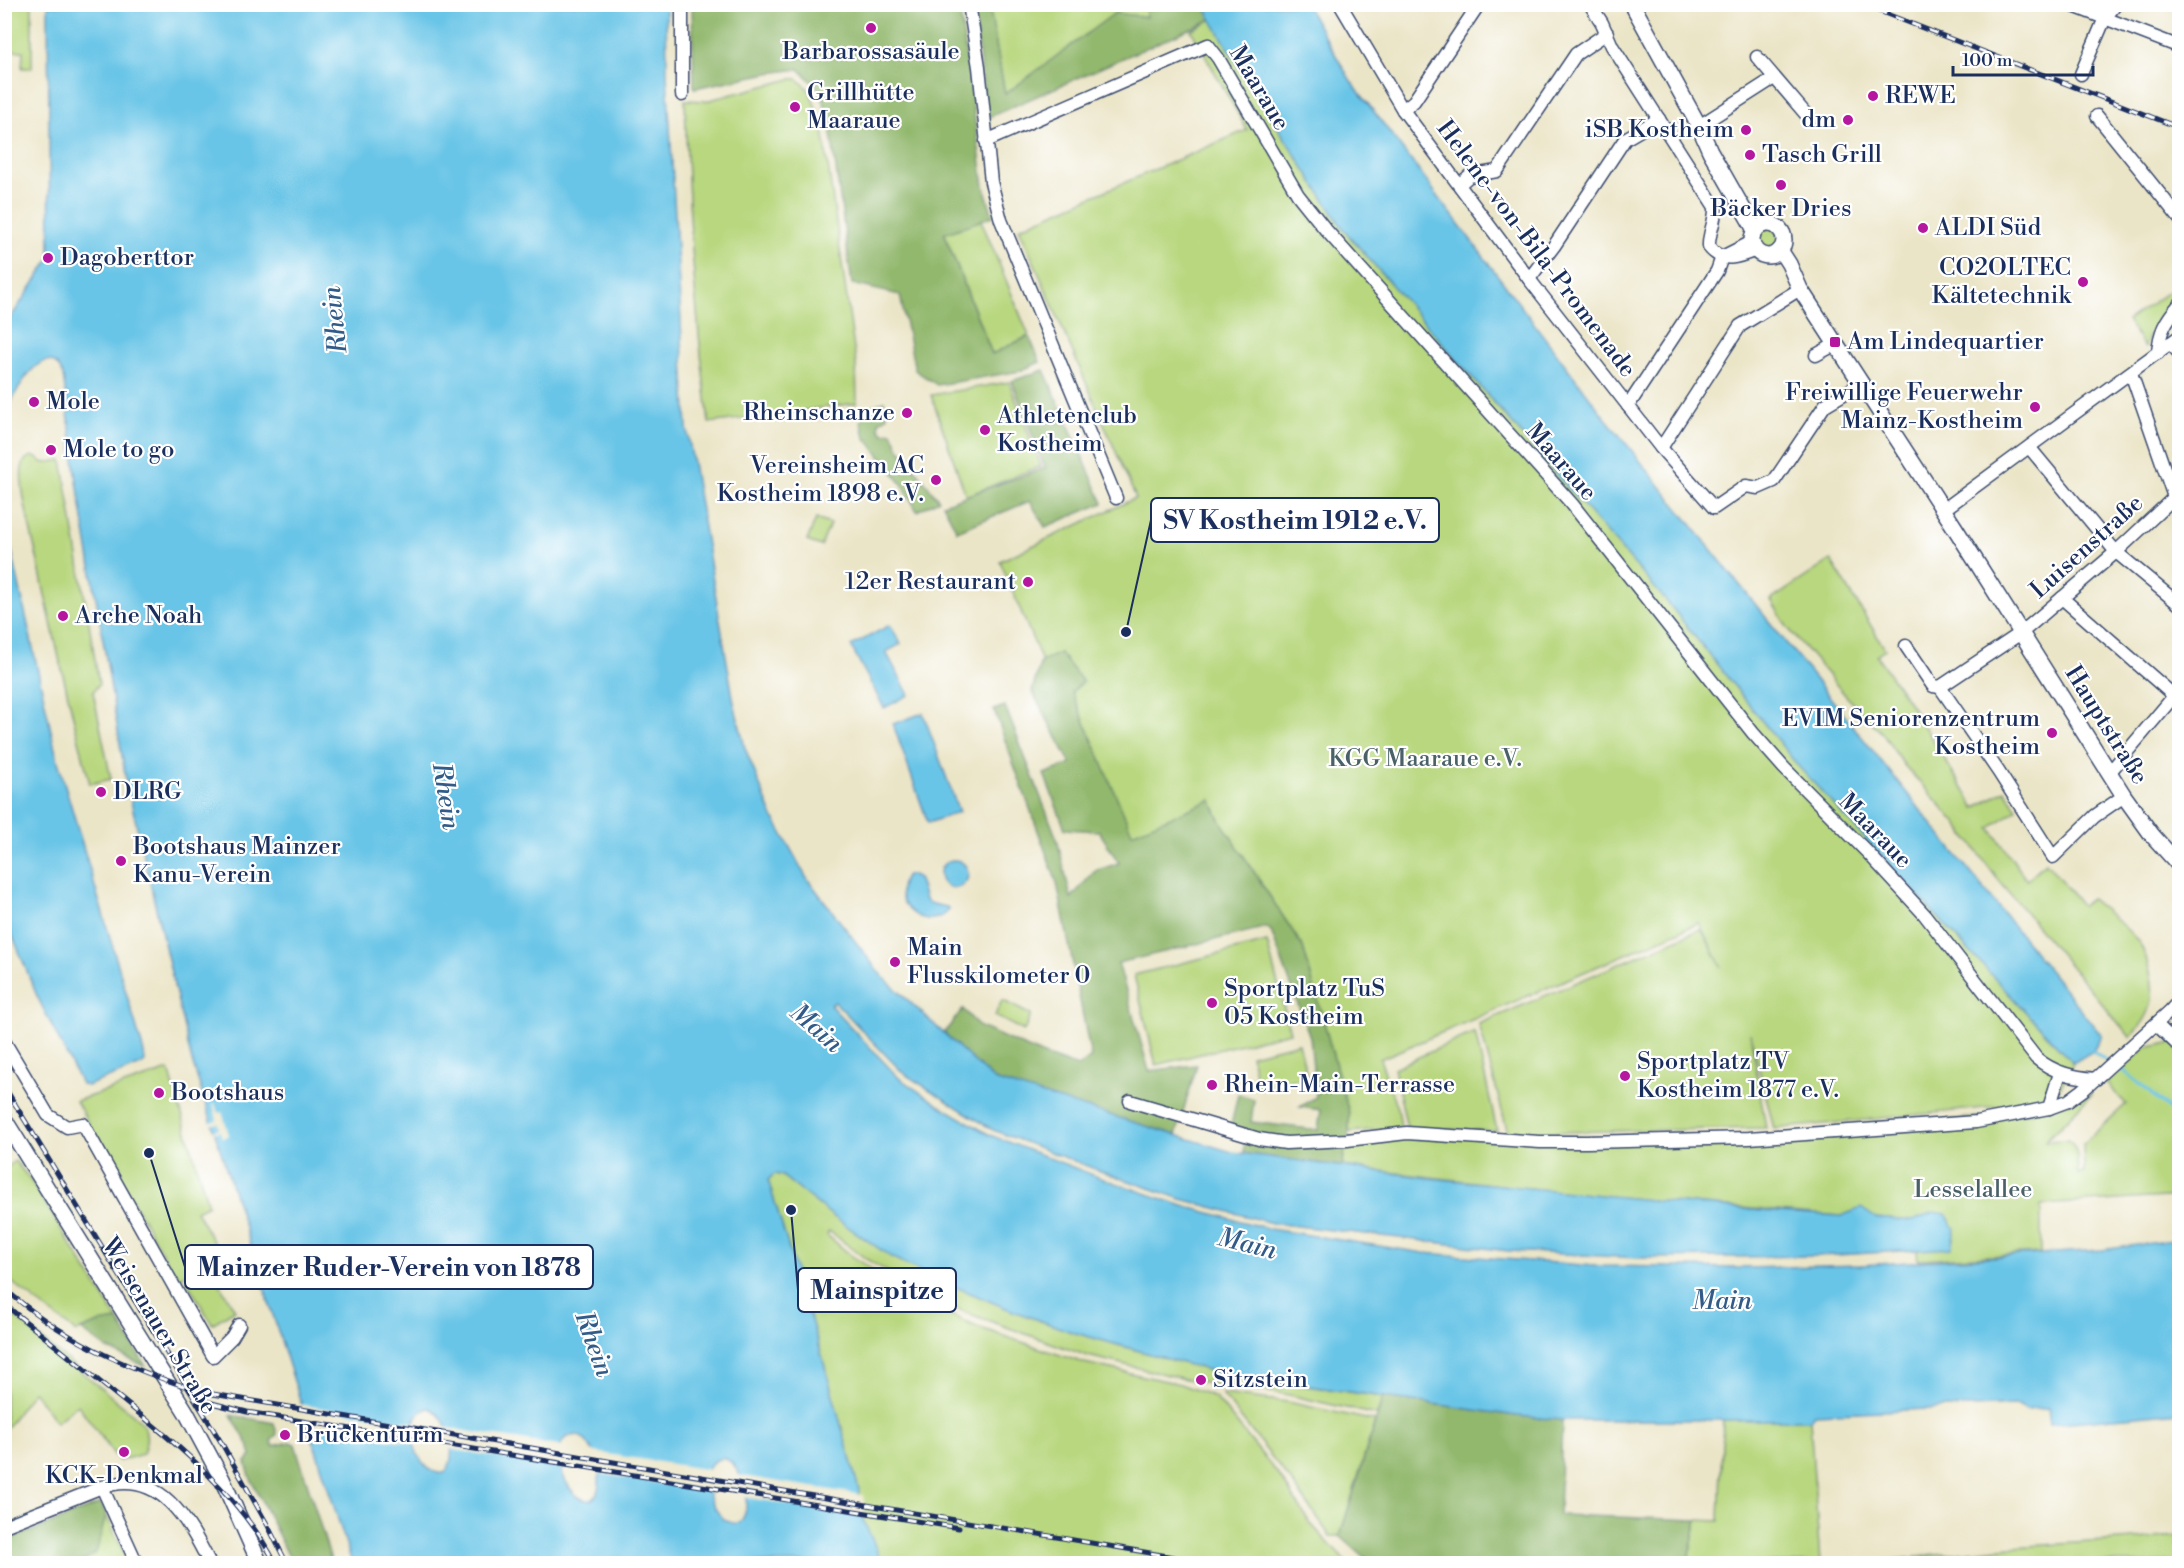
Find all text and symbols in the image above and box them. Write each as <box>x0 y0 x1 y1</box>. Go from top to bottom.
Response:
marker: Barbarossasäule <box>864 21 878 35</box>
place label: Barbarossasäule <box>781 37 960 67</box>
scale bar <box>1953 39 2092 77</box>
street label: Maaraue <box>1222 40 1296 136</box>
text: 100 m <box>1962 49 2013 72</box>
place label: Grillhütte Maaraue <box>807 78 915 136</box>
place label: REWE <box>1885 81 1956 111</box>
marker: REWE <box>1866 89 1880 103</box>
marker: Grillhütte Maaraue <box>788 100 802 114</box>
place label: dm <box>1801 105 1836 135</box>
marker: dm <box>1841 113 1855 127</box>
street label: Helene-von-Bila-Promenade <box>1430 115 1642 383</box>
place label: iSB Kostheim <box>1585 115 1734 145</box>
marker: iSB Kostheim <box>1739 123 1753 137</box>
place label: Tasch Grill <box>1762 140 1882 170</box>
marker: Tasch Grill <box>1743 148 1757 162</box>
marker: Bäcker Dries <box>1774 178 1788 192</box>
place label: Bäcker Dries <box>1710 194 1851 224</box>
place label: ALDI Süd <box>1934 213 2041 243</box>
marker: ALDI Süd <box>1916 221 1930 235</box>
place label: Dagoberttor <box>60 243 194 273</box>
marker: Dagoberttor <box>41 251 55 265</box>
place label: CO2OLTEC Kältetechnik <box>1931 253 2072 311</box>
marker: CO2OLTEC Kältetechnik <box>2076 275 2090 289</box>
water label: Rhein <box>316 284 355 356</box>
place label: Am Lindequartier <box>1846 327 2044 357</box>
marker: Am Lindequartier <box>1828 335 1842 349</box>
place label: Freiwillige Feuerwehr Mainz-Kostheim <box>1785 378 2023 436</box>
place label: Mole <box>46 387 100 417</box>
marker: Mole <box>27 395 41 409</box>
place label: Rheinschanze <box>743 398 895 428</box>
marker: Freiwillige Feuerwehr Mainz-Kostheim <box>2028 400 2042 414</box>
place label: Athletenclub Kostheim <box>996 401 1137 459</box>
marker: Rheinschanze <box>900 406 914 420</box>
street label: Maaraue <box>1519 417 1603 507</box>
marker: Athletenclub Kostheim <box>978 423 992 437</box>
place label: Mole to go <box>63 435 174 465</box>
marker: Mole to go <box>44 443 58 457</box>
place label: Vereinsheim AC Kostheim 1898 e.V. <box>717 451 924 509</box>
marker: Vereinsheim AC Kostheim 1898 e.V. <box>929 473 943 487</box>
street label: Luisenstraße <box>2024 488 2150 606</box>
callout: SV Kostheim 1912 e.V. <box>1151 498 1439 542</box>
text: SV Kostheim 1912 e.V. <box>1163 505 1427 537</box>
place label: 12er Restaurant <box>845 567 1016 597</box>
marker: 12er Restaurant <box>1021 575 1035 589</box>
place label: Arche Noah <box>74 601 202 631</box>
marker: Arche Noah <box>56 609 70 623</box>
street label: Hauptstraße <box>2058 660 2154 790</box>
place label: EVIM Seniorenzentrum Kostheim <box>1782 704 2040 762</box>
marker: EVIM Seniorenzentrum Kostheim <box>2045 726 2059 740</box>
park label: KGG Maaraue e.V. <box>1328 744 1522 774</box>
water label: Rhein <box>425 759 467 832</box>
place label: DLRG <box>113 777 182 807</box>
marker: DLRG <box>94 785 108 799</box>
street label: Maaraue <box>1832 787 1918 875</box>
place label: Bootshaus Mainzer Kanu-Verein <box>132 832 341 890</box>
marker: Bootshaus Mainzer Kanu-Verein <box>114 854 128 868</box>
place label: Main Flusskilometer 0 <box>907 933 1090 991</box>
marker: Main Flusskilometer 0 <box>888 955 902 969</box>
place label: Sportplatz TuS 05 Kostheim <box>1224 974 1385 1032</box>
water label: Main <box>783 996 849 1060</box>
marker: Sportplatz TuS 05 Kostheim <box>1205 996 1219 1010</box>
place label: Sportplatz TV Kostheim 1877 e.V. <box>1637 1047 1839 1105</box>
marker: Sportplatz TV Kostheim 1877 e.V. <box>1618 1069 1632 1083</box>
place label: Rhein-Main-Terrasse <box>1224 1070 1455 1100</box>
place label: Bootshaus <box>170 1078 284 1108</box>
marker: Rhein-Main-Terrasse <box>1205 1078 1219 1092</box>
marker: Bootshaus <box>152 1086 166 1100</box>
park label: Lesselallee <box>1914 1175 2032 1205</box>
water label: Main <box>1214 1221 1280 1267</box>
street label: Weisenauer Straße <box>94 1231 224 1420</box>
callout: Mainzer Ruder-Verein von 1878 <box>185 1245 593 1289</box>
text: Mainzer Ruder-Verein von 1878 <box>197 1252 581 1284</box>
callout: Mainspitze <box>798 1268 956 1312</box>
text: Mainspitze <box>810 1275 944 1307</box>
water label: Main <box>1692 1285 1752 1317</box>
water label: Rhein <box>567 1306 621 1382</box>
place label: Sitzstein <box>1213 1365 1308 1395</box>
marker: Sitzstein <box>1194 1373 1208 1387</box>
place label: Brückenturm <box>296 1420 444 1450</box>
marker: Brückenturm <box>278 1428 292 1442</box>
marker: KCK-Denkmal <box>117 1445 131 1459</box>
place label: KCK-Denkmal <box>45 1461 203 1491</box>

